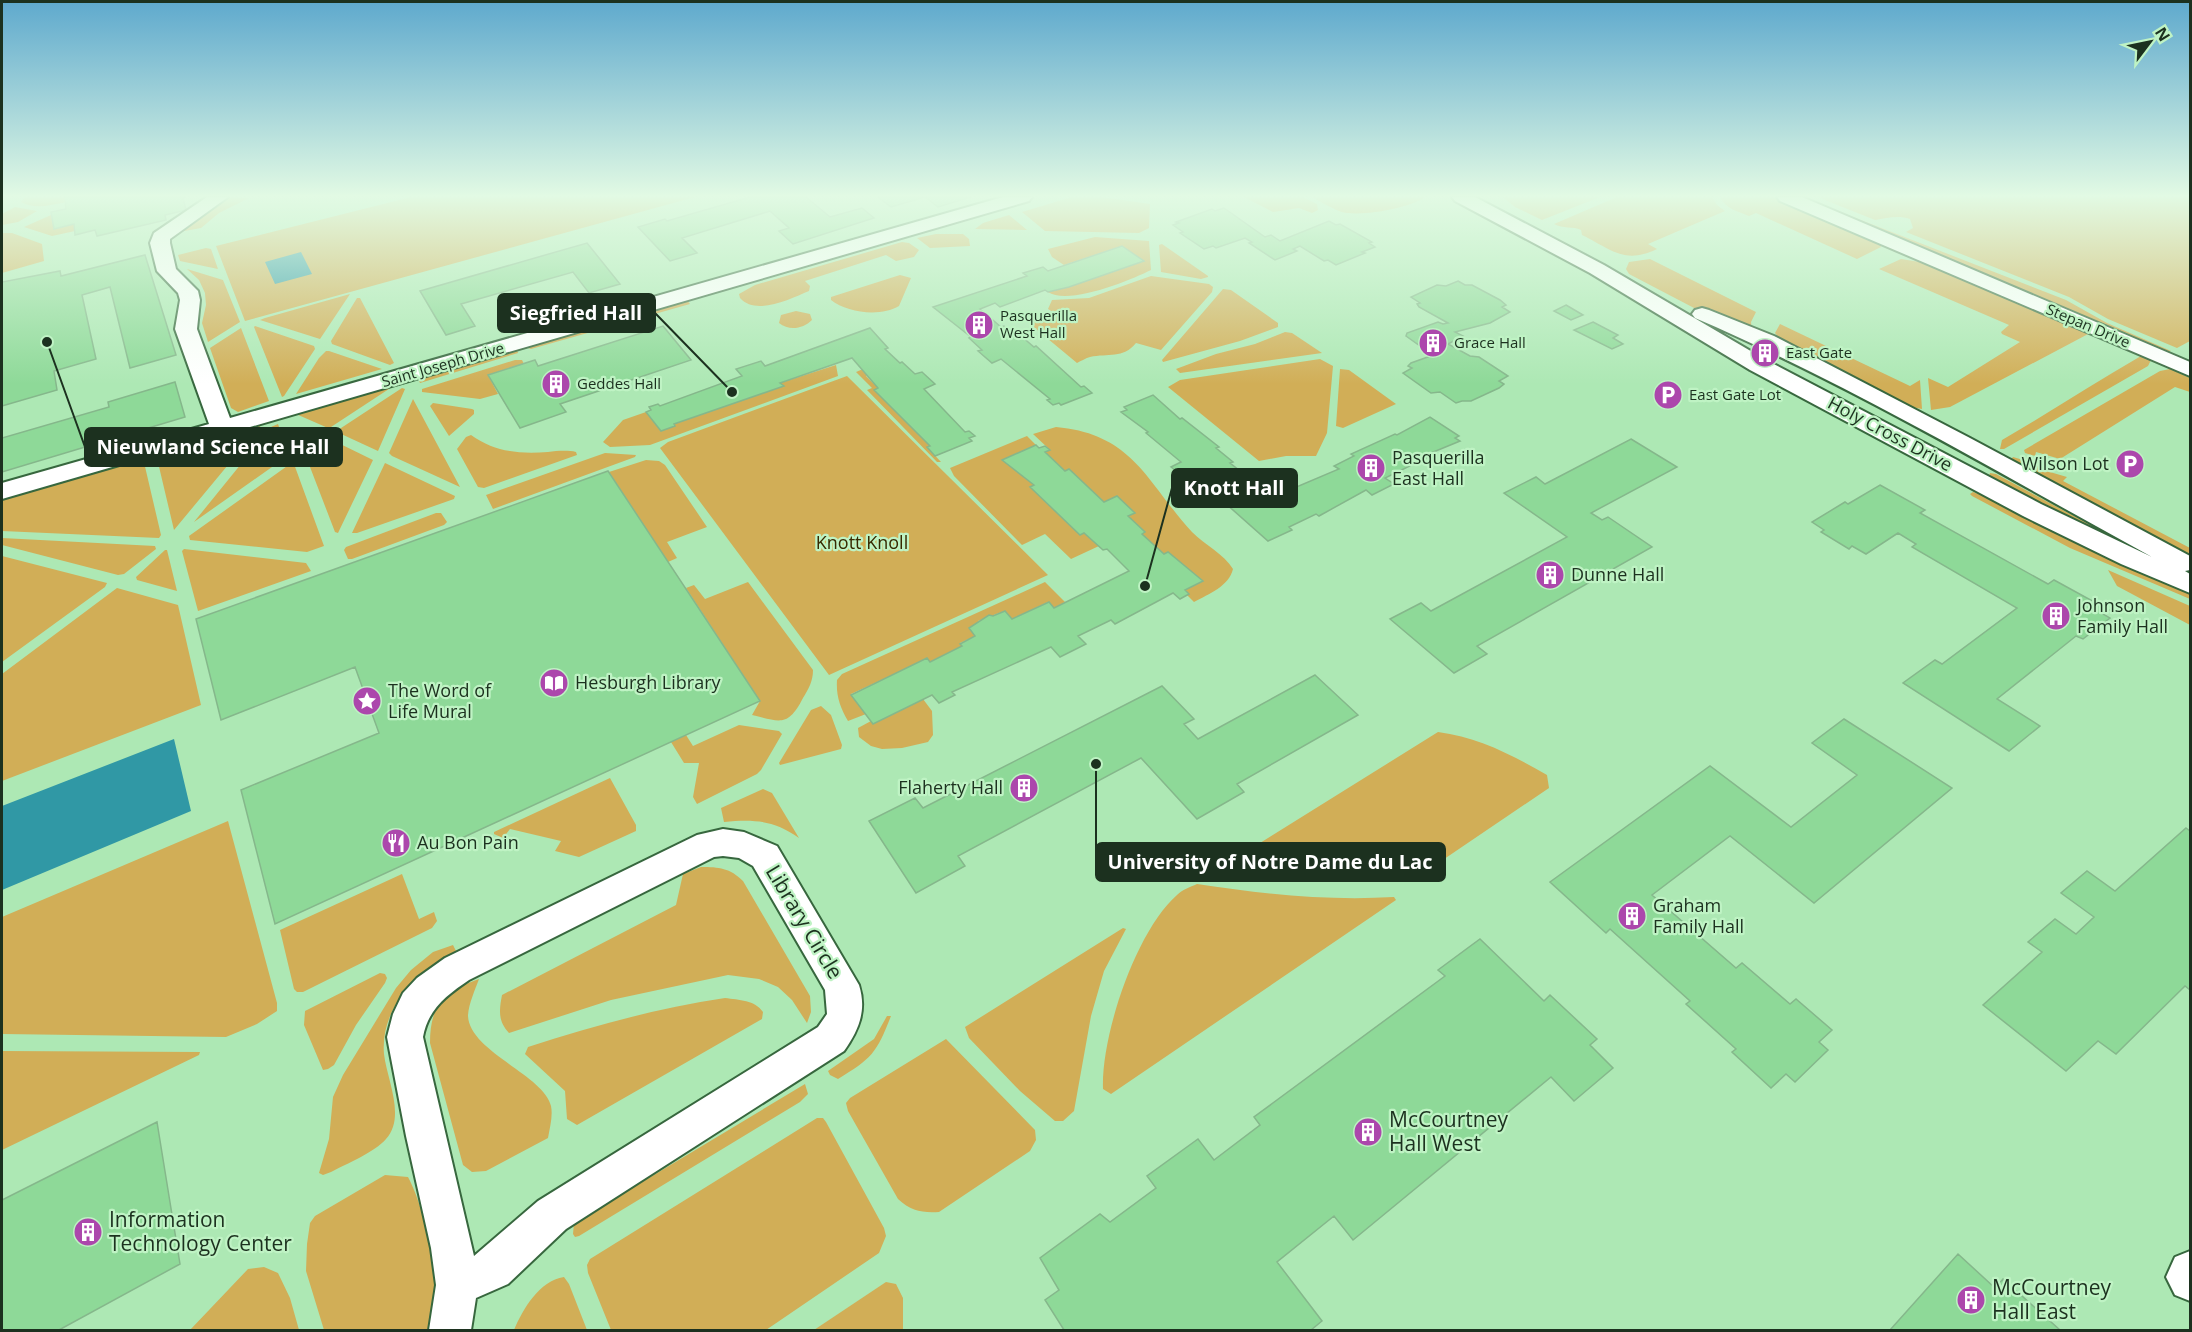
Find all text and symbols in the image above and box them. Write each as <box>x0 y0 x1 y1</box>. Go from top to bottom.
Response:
north arrow <box>2120 12 2180 72</box>
text: N <box>2150 23 2175 45</box>
callout: Siegfried Hall <box>498 294 655 332</box>
street label: Stepan Drive <box>2043 298 2133 352</box>
text: Siegfried Hall <box>510 299 642 326</box>
place label: Pasquerilla West Hall <box>1000 305 1077 342</box>
building icon: Pasquerilla West Hall <box>963 309 995 341</box>
building icon: Grace Hall <box>1417 327 1449 359</box>
place label: Grace Hall <box>1454 332 1526 352</box>
street label: Saint Joseph Drive <box>379 337 506 391</box>
building icon: East Gate <box>1749 337 1781 369</box>
place label: East Gate <box>1786 342 1852 362</box>
building icon: Geddes Hall <box>540 368 572 400</box>
place label: Geddes Hall <box>577 373 661 393</box>
parking icon: East Gate Lot <box>1652 379 1684 411</box>
place label: East Gate Lot <box>1689 384 1781 404</box>
street label: Holy Cross Drive <box>1824 390 1957 476</box>
callout: Nieuwland Science Hall <box>85 428 342 466</box>
text: Nieuwland Science Hall <box>97 433 329 460</box>
place label: Pasquerilla East Hall <box>1392 445 1485 490</box>
parking icon: Wilson Lot <box>2114 448 2146 480</box>
place label: Wilson Lot <box>2022 451 2109 475</box>
building icon: Pasquerilla East Hall <box>1355 452 1387 484</box>
callout: Knott Hall <box>1172 469 1297 507</box>
text: Knott Hall <box>1184 474 1284 501</box>
park label: Knott Knoll <box>816 530 908 554</box>
building icon: Dunne Hall <box>1534 559 1566 591</box>
place label: Dunne Hall <box>1571 562 1664 586</box>
place label: Johnson Family Hall <box>2075 593 2168 638</box>
building icon: Johnson Family Hall <box>2040 600 2072 632</box>
library icon: Hesburgh Library <box>538 667 570 699</box>
place label: Hesburgh Library <box>575 670 722 694</box>
place label: The Word of Life Mural <box>388 678 492 723</box>
place icon: The Word of Life Mural <box>351 685 383 717</box>
building icon: Flaherty Hall <box>1008 772 1040 804</box>
place label: Flaherty Hall <box>898 775 1003 799</box>
restaurant icon: Au Bon Pain <box>380 827 412 859</box>
place label: Au Bon Pain <box>417 830 519 854</box>
callout: University of Notre Dame du Lac <box>1096 843 1445 881</box>
text: University of Notre Dame du Lac <box>1108 848 1432 875</box>
street label: Library Circle <box>760 859 850 984</box>
place label: Graham Family Hall <box>1653 893 1744 938</box>
building icon: Graham Family Hall <box>1616 900 1648 932</box>
place label: McCourtney Hall West <box>1389 1105 1508 1157</box>
building icon: McCourtney Hall West <box>1352 1116 1384 1148</box>
place label: Information Technology Center <box>109 1205 292 1257</box>
building icon: Information Technology Center <box>72 1216 104 1248</box>
place label: McCourtney Hall East <box>1992 1273 2111 1325</box>
building icon: McCourtney Hall East <box>1955 1284 1987 1316</box>

